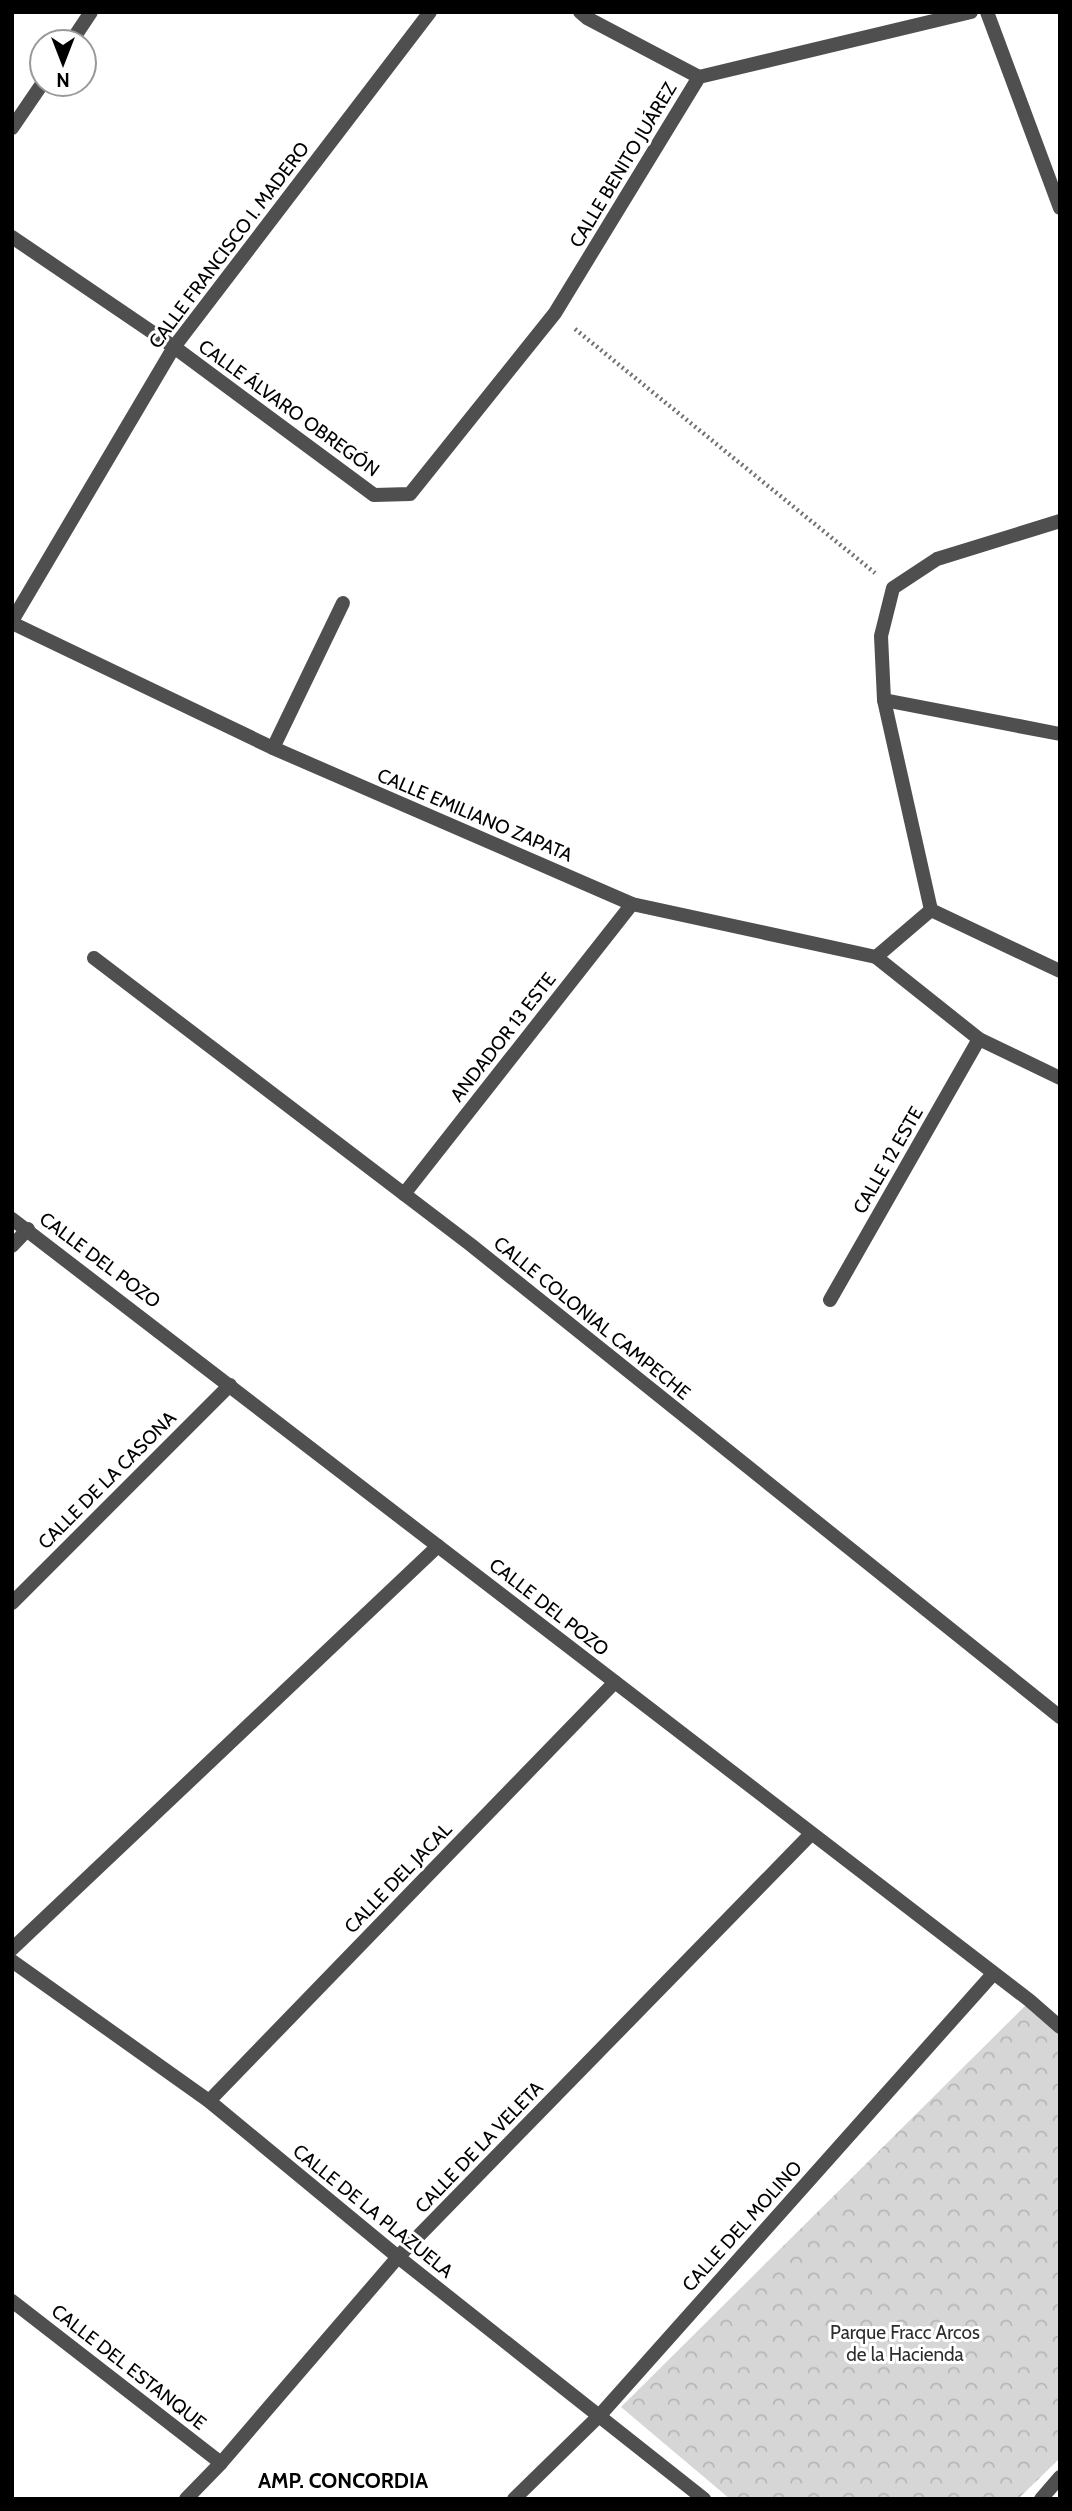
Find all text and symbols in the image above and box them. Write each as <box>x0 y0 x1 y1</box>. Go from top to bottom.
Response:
north arrow <box>28 28 98 98</box>
text: N <box>56 68 70 91</box>
street label: CALLE BENITO JUÁREZ <box>564 77 682 252</box>
street label: CALLE FRANCISCO I. MADERO <box>144 137 314 353</box>
street label: CALLE ÁLVARO OBREGÓN <box>194 334 384 481</box>
street label: CALLE EMILIANO ZAPATA <box>374 763 576 867</box>
street label: ANDADOR 13 ESTE <box>445 968 561 1106</box>
street label: CALLE 12 ESTE <box>848 1102 928 1218</box>
street label: CALLE DEL POZO <box>35 1207 165 1313</box>
street label: CALLE COLONIAL CAMPECHE <box>489 1232 695 1404</box>
street label: CALLE DE LA CASONA <box>33 1406 181 1554</box>
street label: CALLE DEL POZO <box>485 1553 613 1661</box>
street label: CALLE DEL JACAL <box>339 1818 457 1938</box>
street label: CALLE DE LA VELETA <box>410 2076 548 2218</box>
street label: CALLE DE LA PLAZUELA <box>288 2139 458 2283</box>
street label: CALLE DEL MOLINO <box>677 2156 807 2296</box>
street label: CALLE DEL ESTANQUE <box>47 2299 211 2435</box>
park label: Parque Fracc Arcos de la Hacienda <box>830 2321 980 2366</box>
district label: AMP. CONCORDIA <box>258 2468 429 2493</box>

